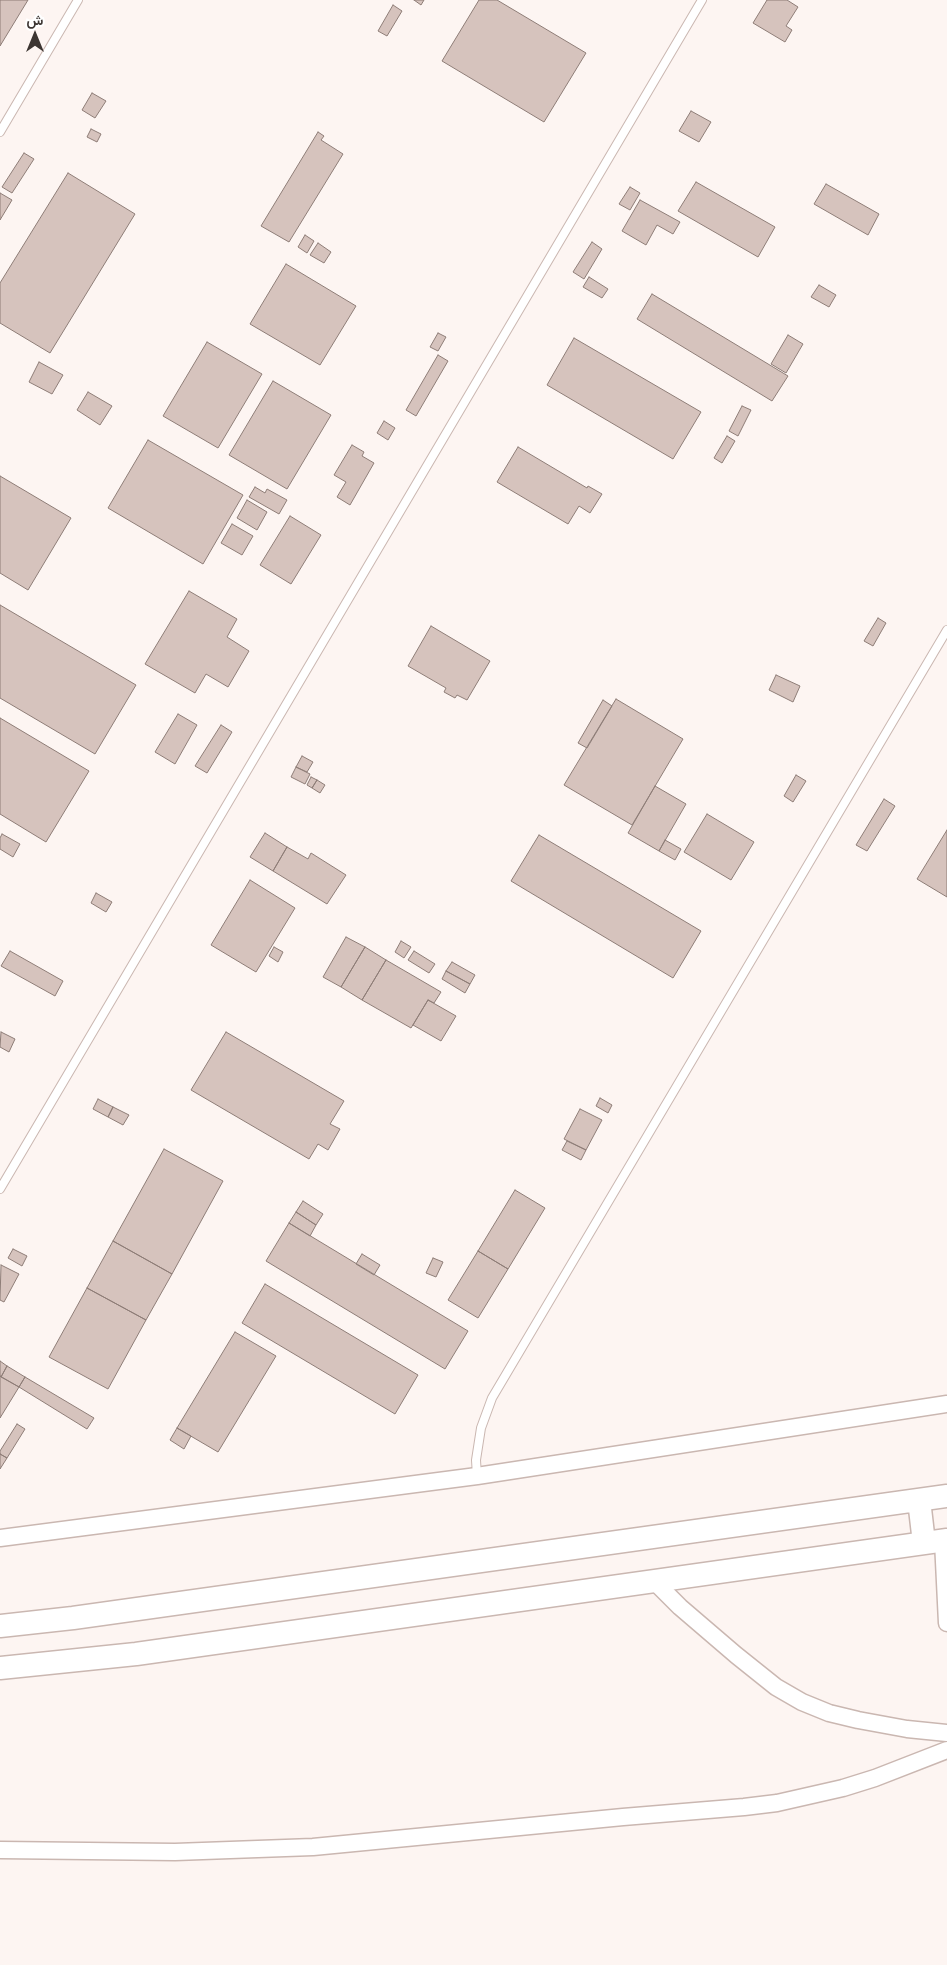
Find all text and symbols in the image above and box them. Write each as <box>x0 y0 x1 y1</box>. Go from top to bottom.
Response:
north arrow <box>10 10 60 60</box>
text: ش <box>27 11 43 29</box>

